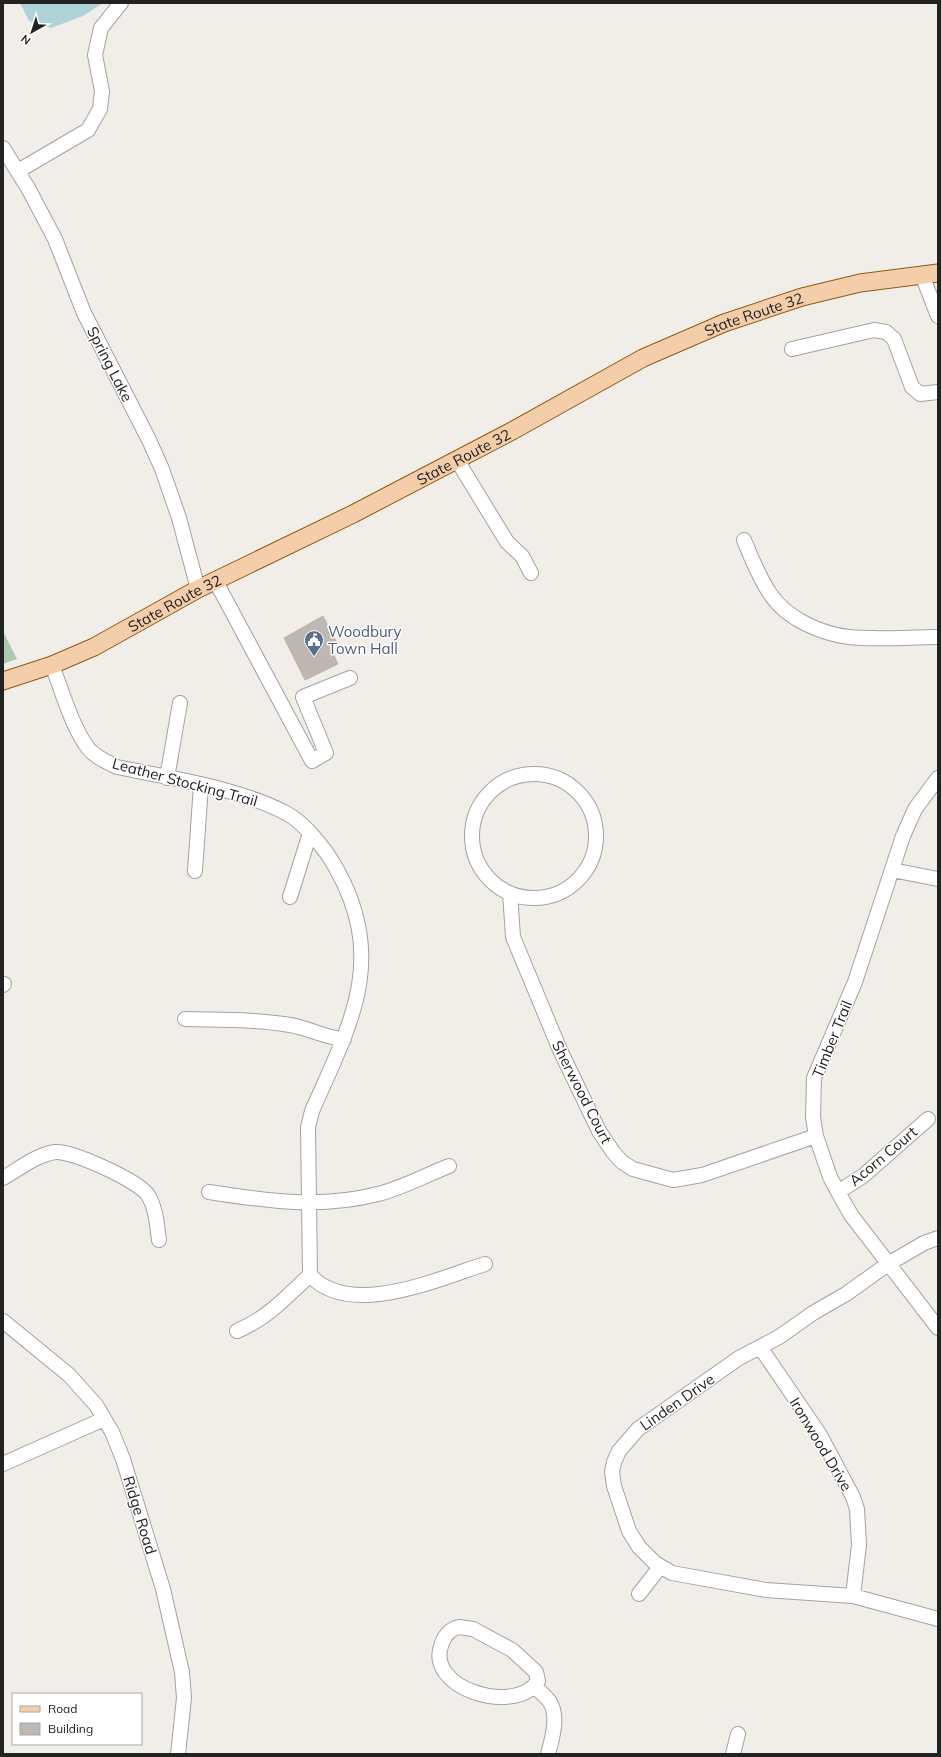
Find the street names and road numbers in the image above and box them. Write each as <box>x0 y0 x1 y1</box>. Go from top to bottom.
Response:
street label: State Route 32 <box>701 288 806 340</box>
street label: Spring Lake <box>83 323 137 405</box>
street label: State Route 32 <box>413 424 514 489</box>
street label: State Route 32 <box>124 570 224 636</box>
street label: Leather Stocking Trail <box>110 753 260 811</box>
street label: Timber Trail <box>808 998 856 1080</box>
street label: Sherwood Court <box>548 1037 616 1147</box>
street label: Acorn Court <box>845 1122 921 1190</box>
street label: Linden Drive <box>636 1369 718 1435</box>
street label: Ironwood Drive <box>786 1394 856 1494</box>
street label: Ridge Road <box>119 1474 161 1556</box>

